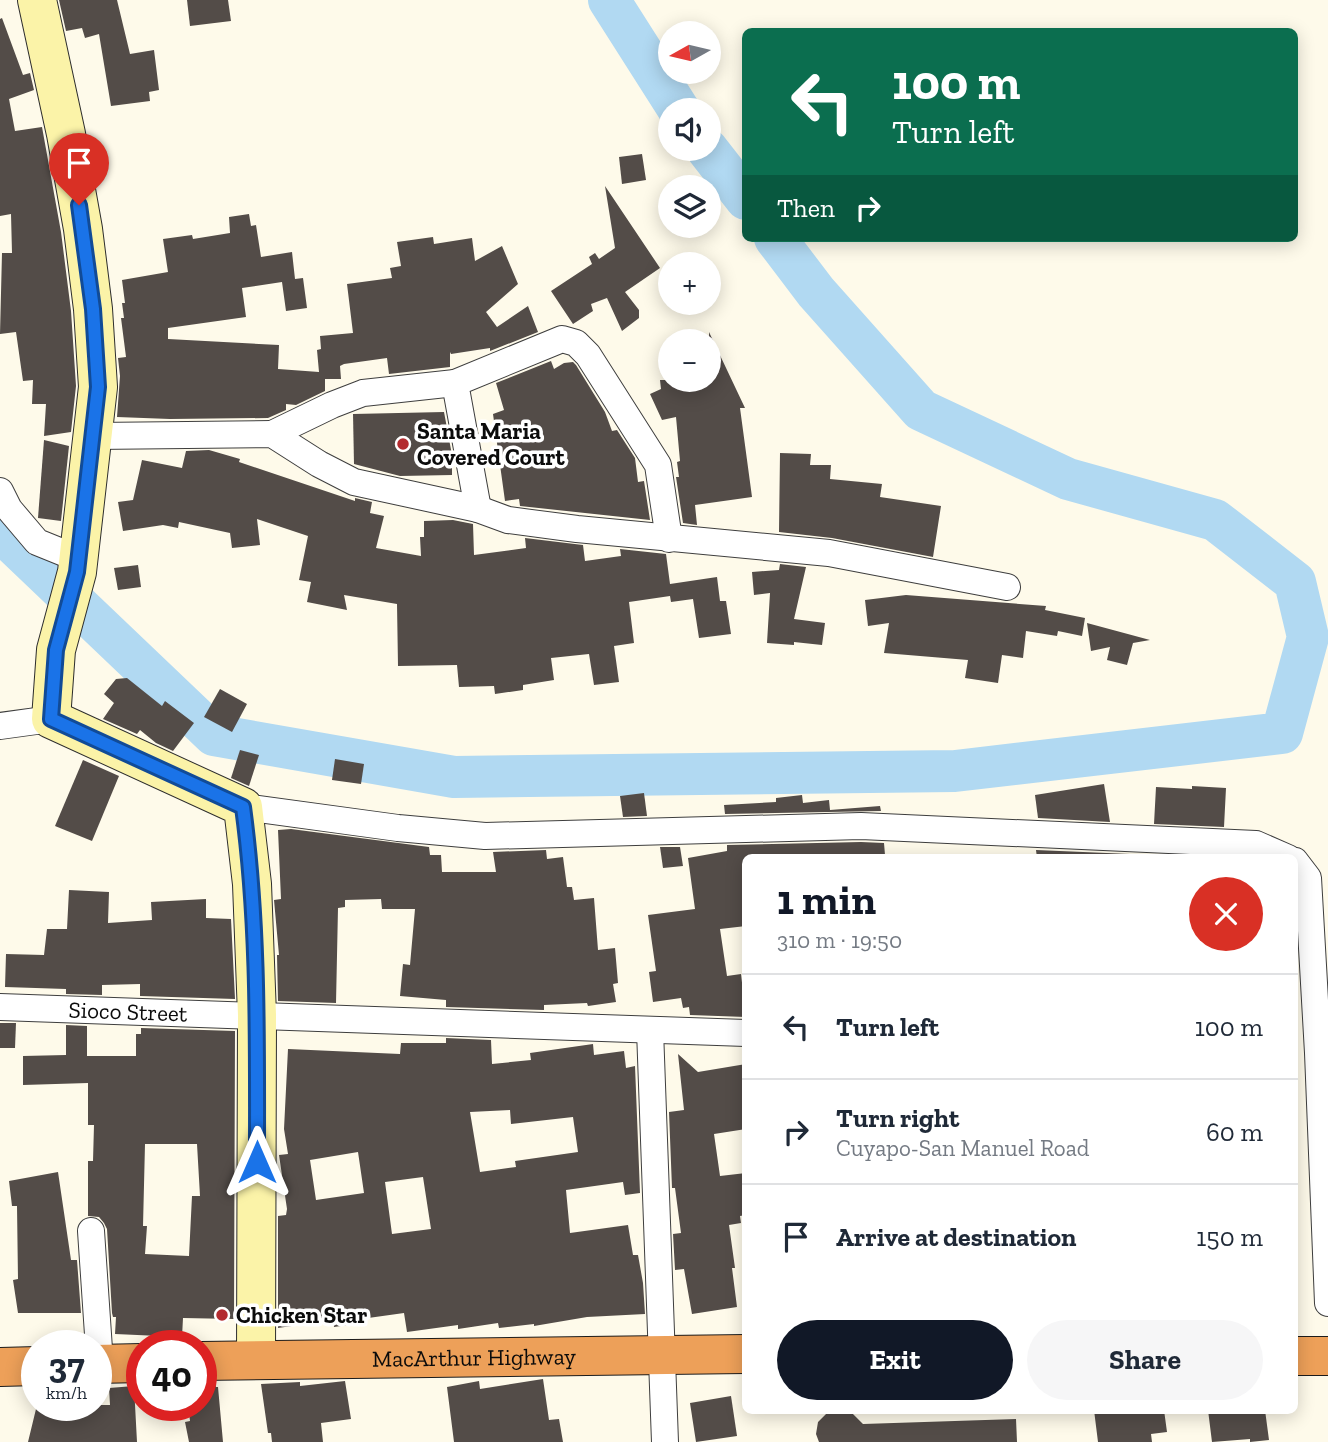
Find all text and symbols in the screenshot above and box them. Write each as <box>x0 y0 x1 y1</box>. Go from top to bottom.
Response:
north arrow <box>658 21 721 84</box>
map controls <box>658 21 721 392</box>
text: 100 m <box>892 53 1020 112</box>
icon: left <box>777 56 868 147</box>
button: sound <box>658 98 721 161</box>
text: Turn left <box>892 113 1014 151</box>
pin <box>49 133 109 205</box>
icon: arrive <box>60 144 98 182</box>
button: layers <box>658 175 721 238</box>
icon: right <box>849 189 887 227</box>
text: Then <box>777 192 835 224</box>
button: + <box>658 252 721 315</box>
button: − <box>658 329 721 392</box>
place label: Santa Maria Covered Court <box>417 417 565 471</box>
marker: Santa Maria Covered Court <box>395 436 411 452</box>
text: 1 min <box>777 874 876 925</box>
button: close <box>1189 877 1263 951</box>
text: 310 m · 19:50 <box>777 926 902 954</box>
street label: Sioco Street <box>68 995 188 1028</box>
icon: left <box>777 1008 815 1046</box>
text: Turn left <box>836 1011 939 1043</box>
text: 100 m <box>1195 1011 1263 1043</box>
text: Turn right <box>836 1102 959 1134</box>
icon: right <box>777 1113 815 1151</box>
text: 60 m <box>1206 1116 1263 1148</box>
position arrow <box>220 1125 294 1199</box>
text: Cuyapo-San Manuel Road <box>836 1134 1089 1162</box>
icon: arrive <box>777 1218 815 1256</box>
text: Arrive at destination <box>836 1221 1076 1253</box>
text: 150 m <box>1196 1221 1263 1253</box>
place label: Chicken Star <box>236 1301 367 1329</box>
marker: Chicken Star <box>214 1307 230 1323</box>
button: Exit <box>777 1320 1013 1400</box>
button: Share <box>1027 1320 1263 1400</box>
speed limit sign: 40 <box>126 1330 217 1421</box>
street label: MacArthur Highway <box>372 1342 576 1373</box>
text: 37 <box>49 1345 84 1387</box>
text: km/h <box>46 1382 87 1404</box>

